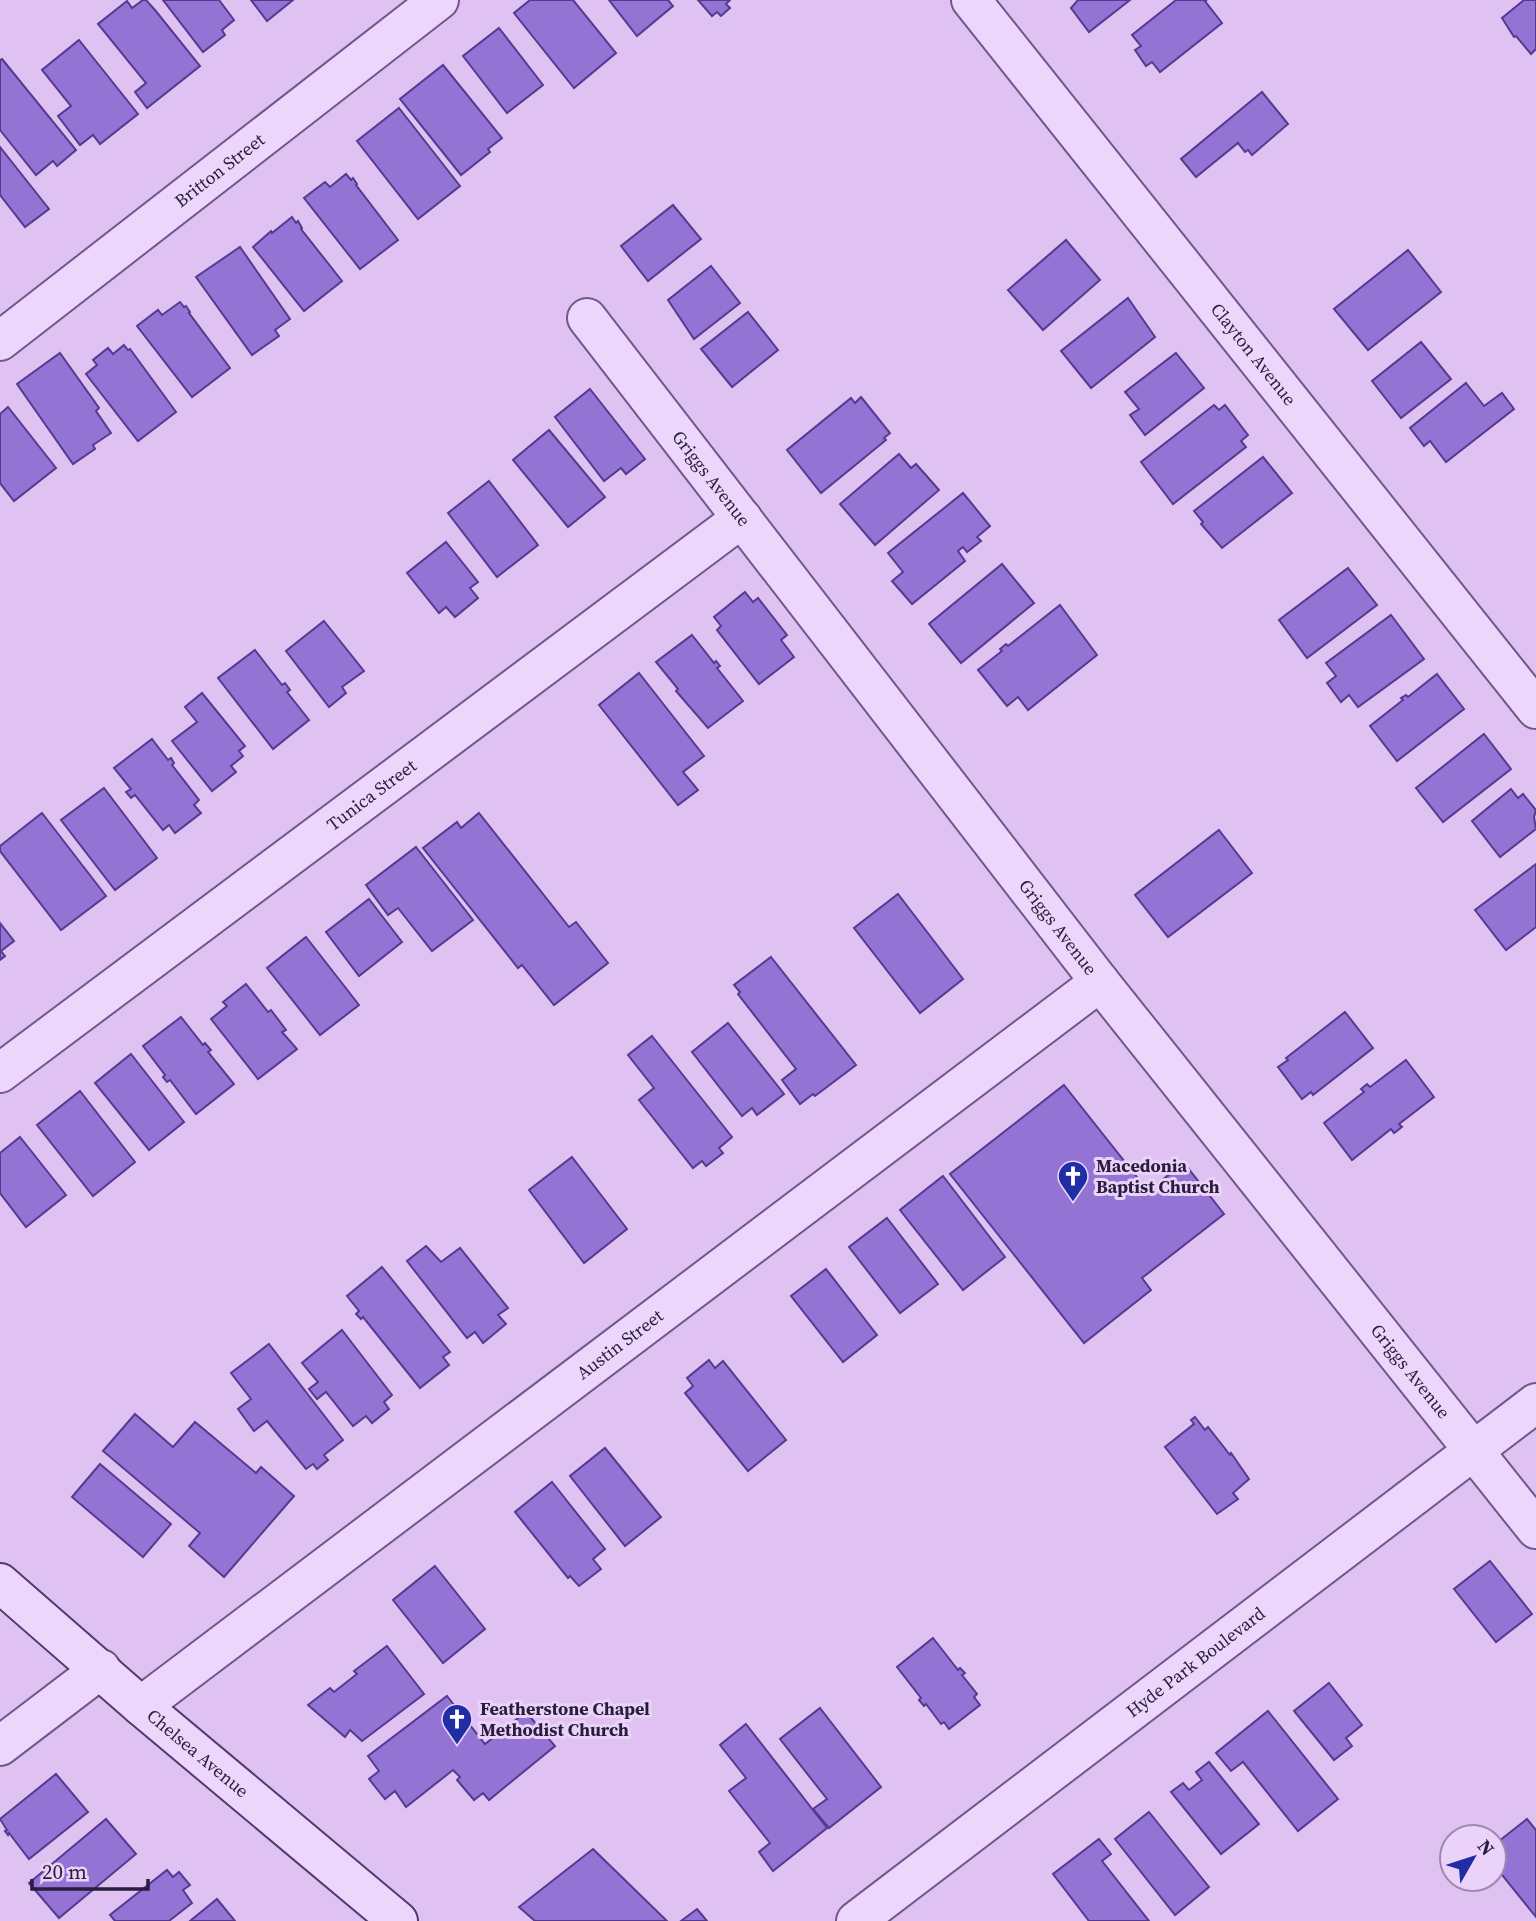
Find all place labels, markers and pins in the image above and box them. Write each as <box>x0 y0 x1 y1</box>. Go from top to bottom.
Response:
place label: Macedonia Baptist Church <box>1096 1153 1220 1199</box>
church icon: Macedonia Baptist Church <box>1056 1159 1090 1203</box>
place label: Featherstone Chapel Methodist Church <box>480 1696 650 1742</box>
church icon: Featherstone Chapel Methodist Church <box>440 1702 474 1746</box>

